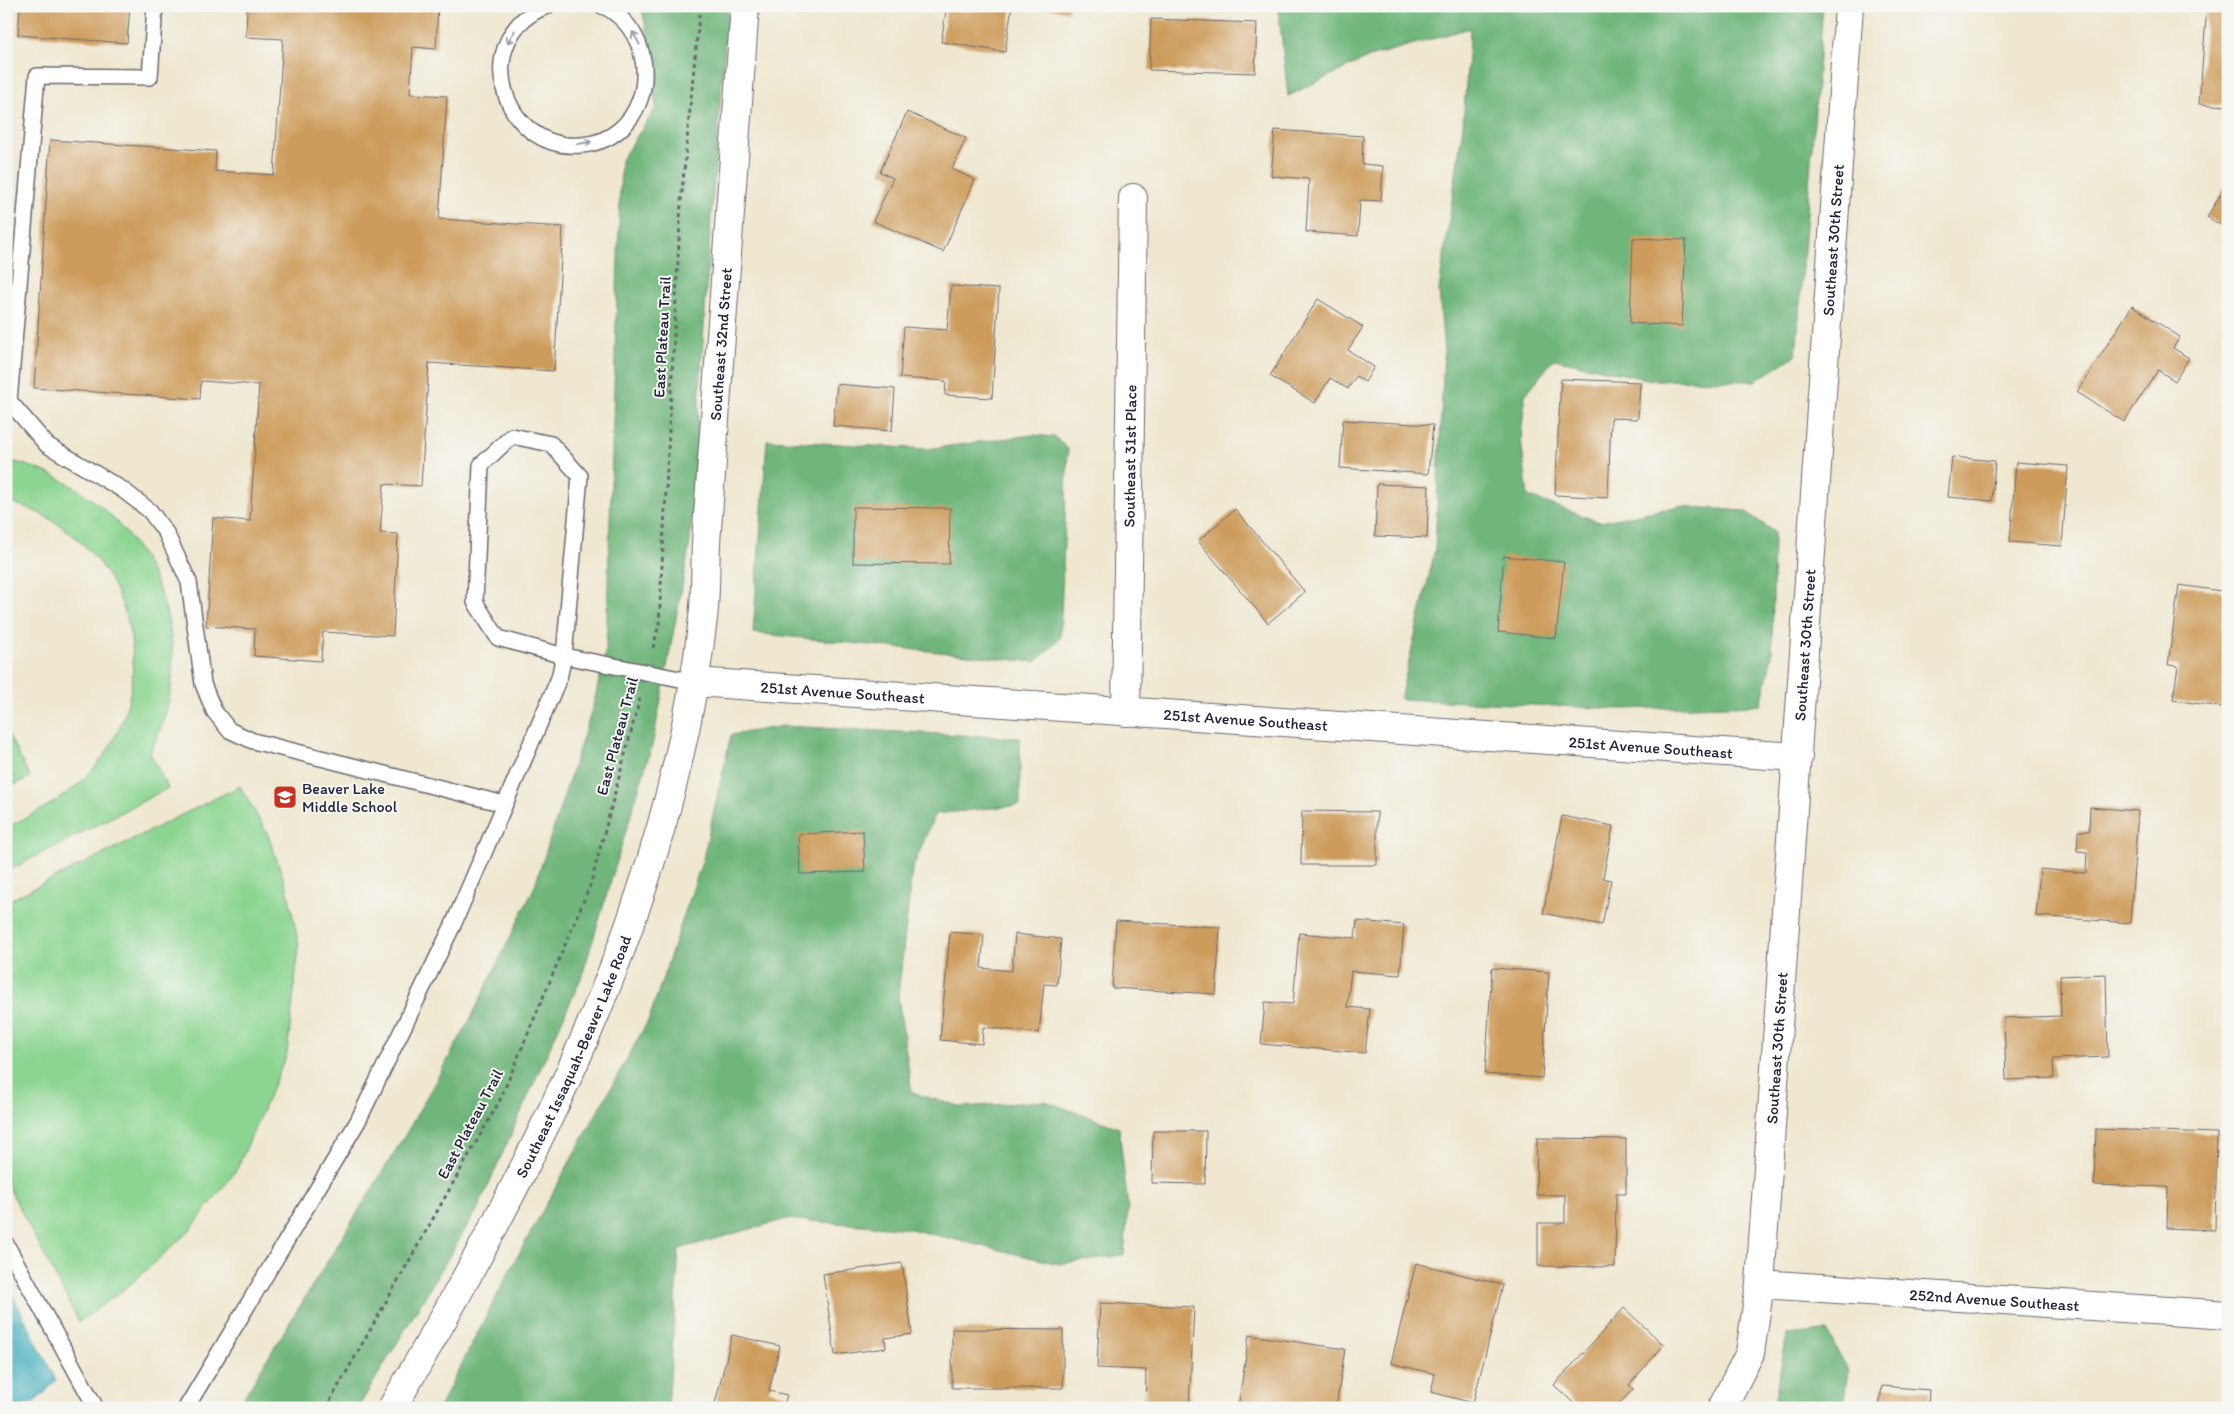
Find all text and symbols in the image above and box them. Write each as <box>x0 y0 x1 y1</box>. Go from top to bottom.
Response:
one-way arrow <box>506 30 516 44</box>
one-way arrow <box>631 31 641 46</box>
one-way arrow <box>576 138 592 148</box>
street label: Southeast 30th Street <box>1818 163 1847 317</box>
street label: Southeast 32nd Street <box>705 267 735 421</box>
street label: East Plateau Trail <box>649 275 675 398</box>
street label: Southeast 31st Place <box>1119 384 1140 528</box>
street label: Southeast 30th Street <box>1790 568 1819 722</box>
street label: East Plateau Trail <box>592 674 642 797</box>
street label: 251st Avenue Southeast <box>760 677 926 707</box>
street label: 251st Avenue Southeast <box>1163 704 1329 735</box>
street label: 251st Avenue Southeast <box>1568 732 1734 762</box>
place label: Beaver Lake Middle School <box>302 779 398 816</box>
school or university icon: Beaver Lake Middle School <box>272 784 298 810</box>
street label: Southeast Issaquah-Beaver Lake Road <box>511 932 635 1181</box>
street label: Southeast 30th Street <box>1762 971 1791 1125</box>
street label: East Plateau Trail <box>433 1065 507 1182</box>
street label: 252nd Avenue Southeast <box>1909 1284 2080 1315</box>

